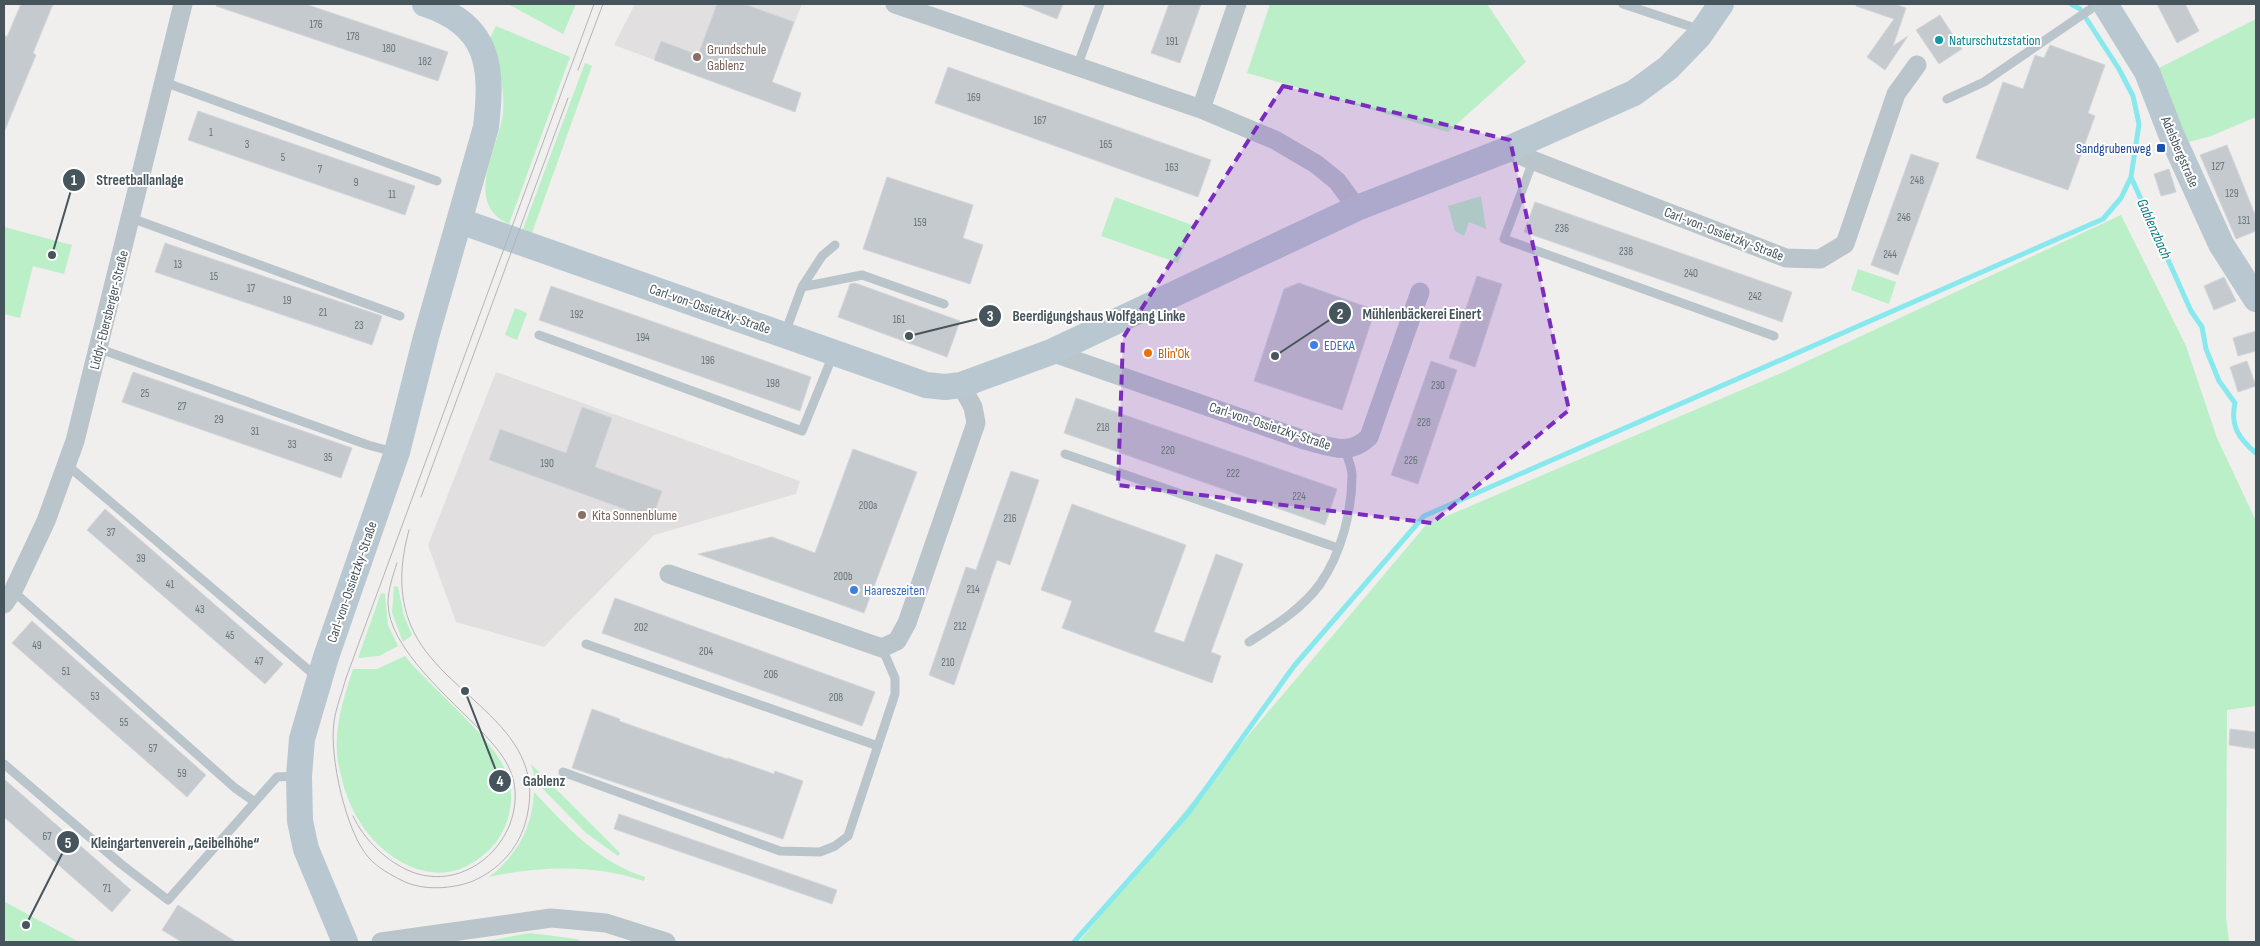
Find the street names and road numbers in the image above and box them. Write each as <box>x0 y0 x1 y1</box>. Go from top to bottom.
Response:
street label: Adelsbergstraße <box>2157 113 2203 190</box>
street label: Carl-von-Ossietzky-Straße <box>1662 203 1786 265</box>
street label: Liddy-Ebersberger-Straße <box>86 249 132 371</box>
street label: Carl-von-Ossietzky-Straße <box>647 280 773 338</box>
street label: Carl-von-Ossietzky-Straße <box>1207 398 1333 454</box>
street label: Carl-von-Ossietzky-Straße <box>323 519 381 645</box>

